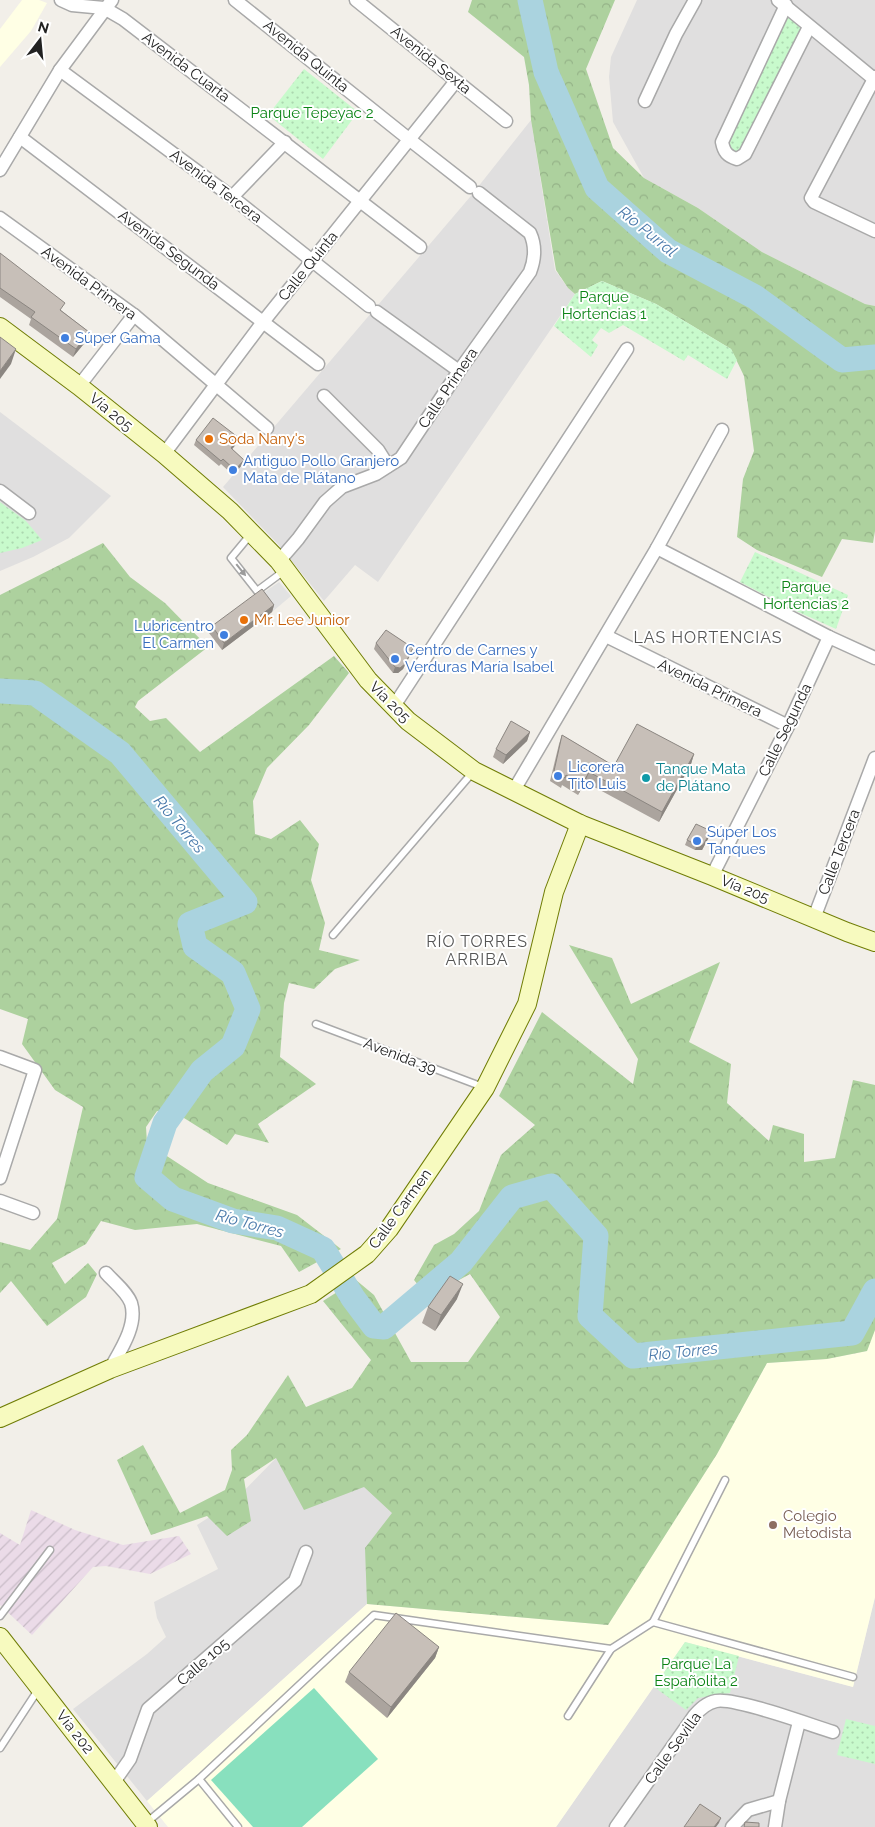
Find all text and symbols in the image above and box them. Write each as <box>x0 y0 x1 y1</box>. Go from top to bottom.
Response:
north arrow <box>15 15 65 65</box>
street label: Avenida Quinta <box>260 16 352 96</box>
text: N <box>36 18 51 37</box>
street label: Avenida Sexta <box>387 22 475 98</box>
street label: Avenida Cuarta <box>139 28 233 106</box>
park label: Parque Tepeyac 2 <box>251 104 374 122</box>
street label: Avenida Tercera <box>166 145 266 227</box>
water label: Río Purral <box>615 202 681 261</box>
street label: Avenida Segunda <box>115 206 223 294</box>
street label: Calle Quinta <box>274 227 342 305</box>
street label: Avenida Primera <box>38 242 140 324</box>
park label: Parque Hortencias 1 <box>562 288 647 323</box>
place label: Súper Gama <box>75 329 161 347</box>
marker: Súper Gama <box>59 332 71 344</box>
street label: Calle Primera <box>415 344 481 432</box>
street label: Vía 205 <box>86 389 136 435</box>
place label: Soda Nany's <box>219 430 305 448</box>
marker: Soda Nany's <box>203 433 215 445</box>
place label: Antiguo Pollo Granjero Mata de Plátano <box>243 452 399 487</box>
marker: Antiguo Pollo Granjero Mata de Plátano <box>227 464 239 476</box>
one-way arrow <box>235 564 246 577</box>
park label: Parque Hortencias 2 <box>763 578 849 613</box>
place label: Mr. Lee Junior <box>254 611 350 629</box>
marker: Mr. Lee Junior <box>238 614 250 626</box>
place label: Lubricentro El Carmen <box>134 617 214 652</box>
district label: LAS HORTENCIAS <box>633 628 783 647</box>
marker: Lubricentro El Carmen <box>218 629 230 641</box>
place label: Centro de Carnes y Verduras María Isabel <box>405 641 555 676</box>
marker: Centro de Carnes y Verduras María Isabel <box>389 653 401 665</box>
street label: Avenida Primera <box>655 655 765 721</box>
street label: Vía 205 <box>366 678 414 726</box>
street label: Calle Segunda <box>755 680 815 780</box>
place label: Licorera Tito Luis <box>568 758 626 793</box>
place label: Tanque Mata de Plátano <box>656 760 746 795</box>
marker: Licorera Tito Luis <box>552 770 564 782</box>
marker: Tanque Mata de Plátano <box>640 772 652 784</box>
water label: Río Torres <box>150 792 210 858</box>
street label: Calle Tercera <box>814 807 864 897</box>
place label: Súper Los Tanques <box>707 823 777 858</box>
marker: Súper Los Tanques <box>691 835 703 847</box>
street label: Vía 205 <box>718 871 772 907</box>
district label: RÍO TORRES ARRIBA <box>426 931 528 969</box>
street label: Avenida 39 <box>361 1034 439 1078</box>
street label: Calle Carmen <box>365 1166 435 1252</box>
water label: Río Torres <box>214 1205 286 1242</box>
water label: Río Torres <box>647 1338 719 1365</box>
place label: Colegio Metodista <box>783 1507 852 1542</box>
marker: Colegio Metodista <box>767 1519 779 1531</box>
street label: Calle 105 <box>173 1635 233 1689</box>
park label: Parque La Españolita 2 <box>654 1655 738 1690</box>
street label: Vía 202 <box>52 1707 98 1757</box>
street label: Calle Sevilla <box>641 1709 705 1787</box>

